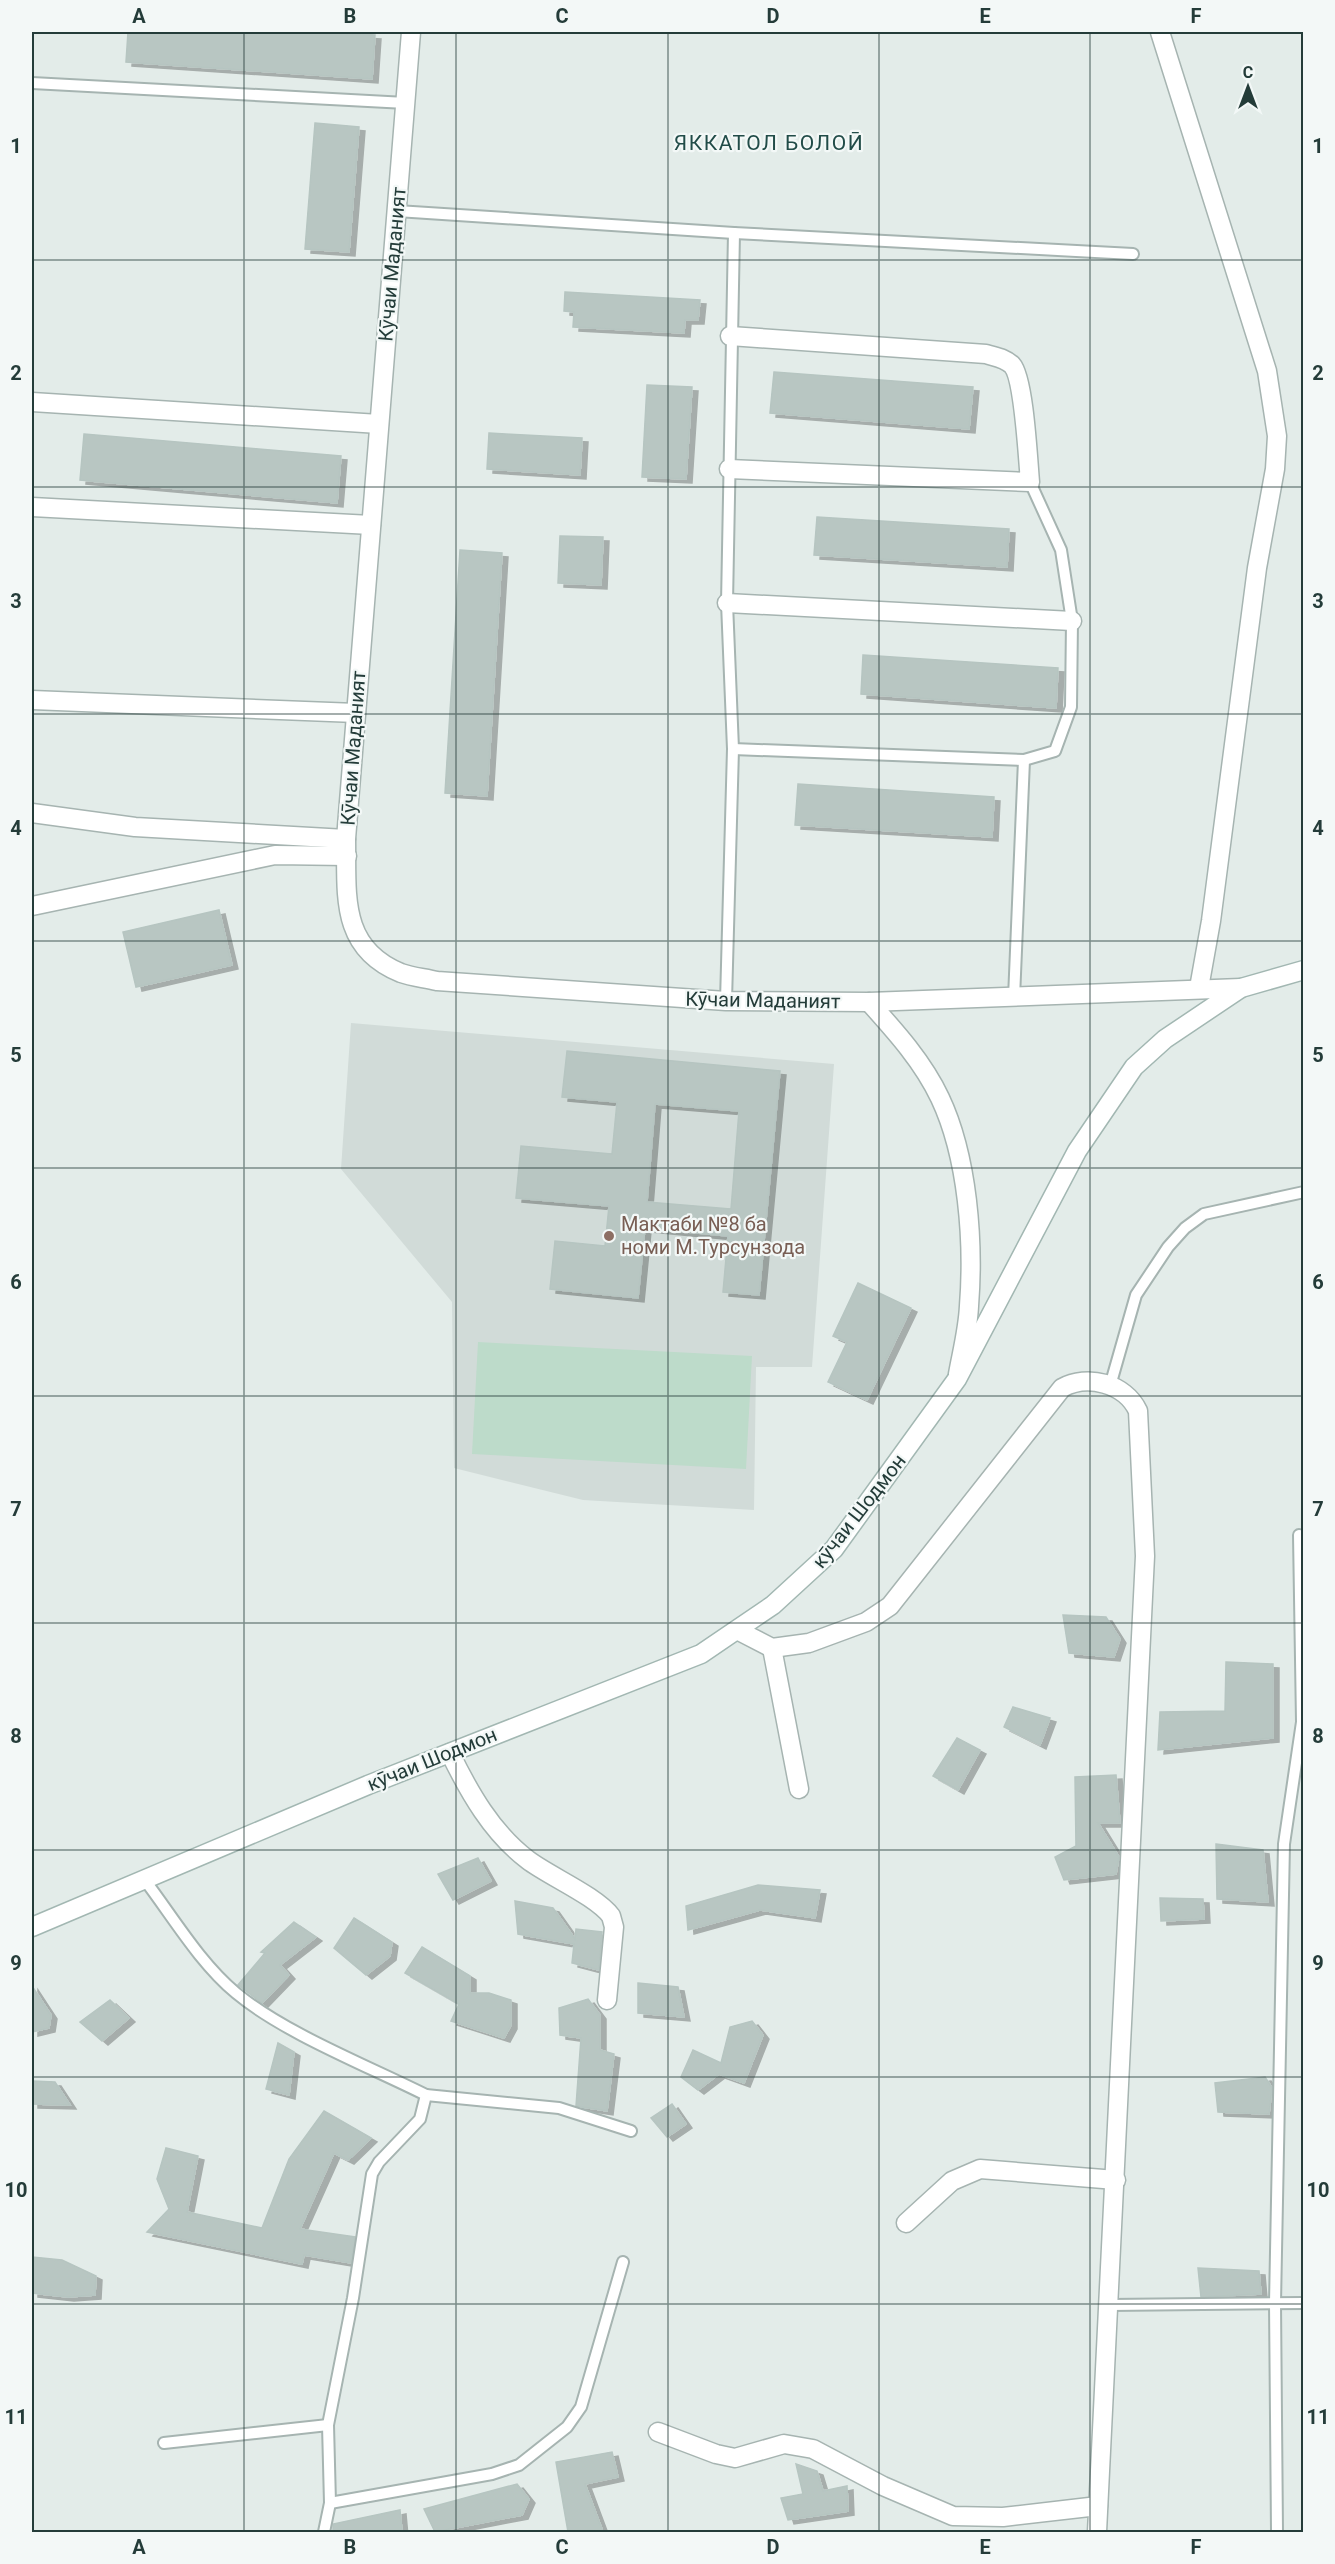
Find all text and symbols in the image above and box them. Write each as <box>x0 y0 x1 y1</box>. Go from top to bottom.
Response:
text: A <box>132 4 146 28</box>
text: B <box>344 4 356 28</box>
text: C <box>555 4 569 28</box>
text: D <box>767 4 780 28</box>
text: E <box>979 4 991 28</box>
text: F <box>1191 4 1202 28</box>
north arrow <box>1218 57 1278 117</box>
text: С <box>1243 63 1253 82</box>
district label: ЯККАТОЛ БОЛОӢ <box>674 131 864 155</box>
text: 1 <box>10 134 22 158</box>
text: 1 <box>1312 134 1324 158</box>
street label: Кӯчаи Маданият <box>373 185 411 342</box>
text: 2 <box>10 361 22 385</box>
text: 2 <box>1312 361 1324 385</box>
text: 3 <box>10 589 22 613</box>
text: 3 <box>1312 589 1324 613</box>
street label: Кӯчаи Маданият <box>336 669 370 826</box>
text: 4 <box>10 816 22 840</box>
text: 4 <box>1312 816 1324 840</box>
street label: Кӯчаи Маданият <box>685 987 841 1013</box>
text: 5 <box>10 1043 22 1067</box>
text: 5 <box>1312 1043 1324 1067</box>
place label: Мактаби №8 ба номи М.Турсунзода <box>621 1212 805 1259</box>
marker: Мактаби №8 ба номи М.Турсунзода <box>602 1229 616 1243</box>
text: 6 <box>10 1270 22 1294</box>
text: 6 <box>1312 1270 1324 1294</box>
street label: кӯчаи Шодмон <box>807 1449 911 1573</box>
text: 7 <box>10 1497 22 1521</box>
text: 7 <box>1312 1497 1324 1521</box>
street label: кӯчаи Шодмон <box>364 1722 500 1796</box>
text: 8 <box>10 1724 22 1748</box>
text: 8 <box>1312 1724 1324 1748</box>
text: 9 <box>10 1951 22 1975</box>
text: 9 <box>1312 1951 1324 1975</box>
text: 10 <box>5 2178 27 2202</box>
text: 10 <box>1307 2178 1329 2202</box>
text: 11 <box>5 2405 27 2429</box>
text: 11 <box>1307 2405 1329 2429</box>
text: A <box>132 2535 146 2559</box>
text: B <box>344 2535 356 2559</box>
text: C <box>555 2535 569 2559</box>
text: D <box>767 2535 780 2559</box>
text: E <box>979 2535 991 2559</box>
text: F <box>1191 2535 1202 2559</box>

